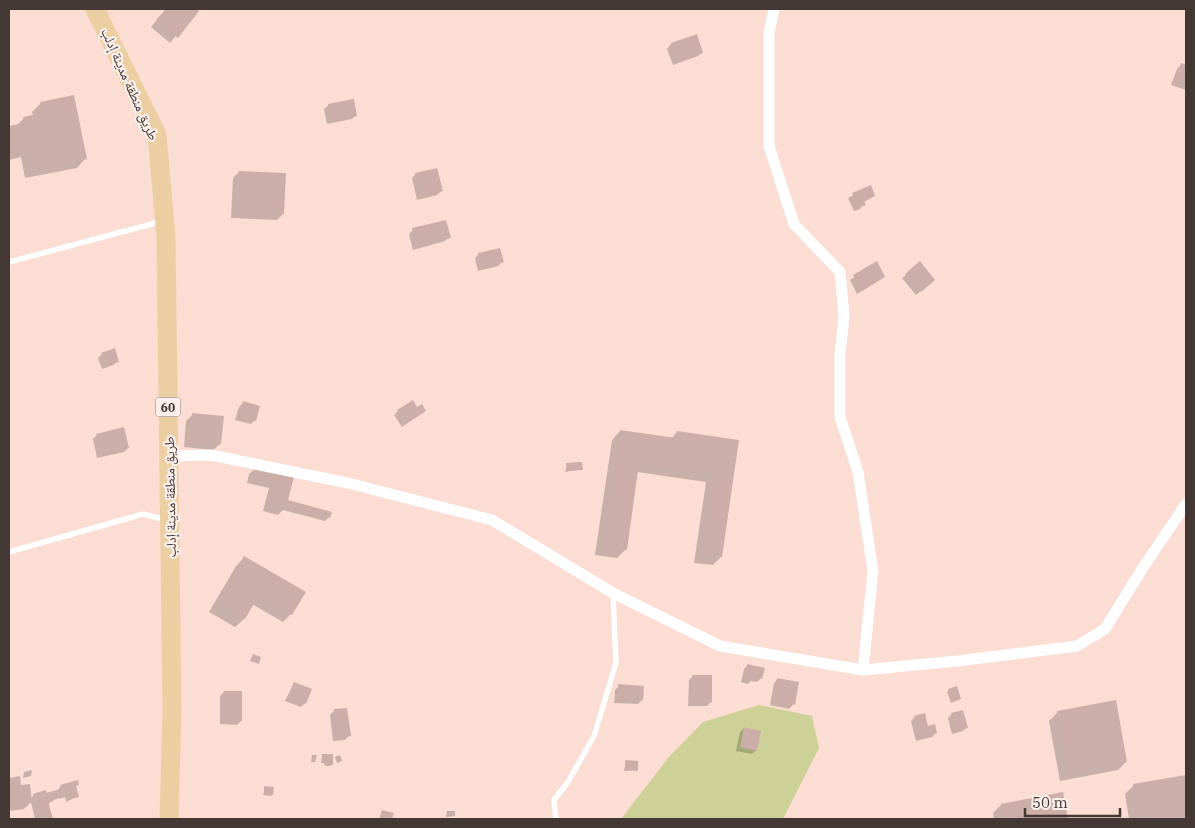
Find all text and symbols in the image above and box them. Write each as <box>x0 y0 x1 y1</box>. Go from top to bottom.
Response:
street label: طريق منطقة مدينة إدلب <box>96 25 163 143</box>
road number: 60 <box>156 398 180 417</box>
street label: طريق منطقة مدينة إدلب <box>160 436 181 558</box>
scale bar <box>1025 786 1120 818</box>
text: 50 m <box>1032 793 1068 812</box>

